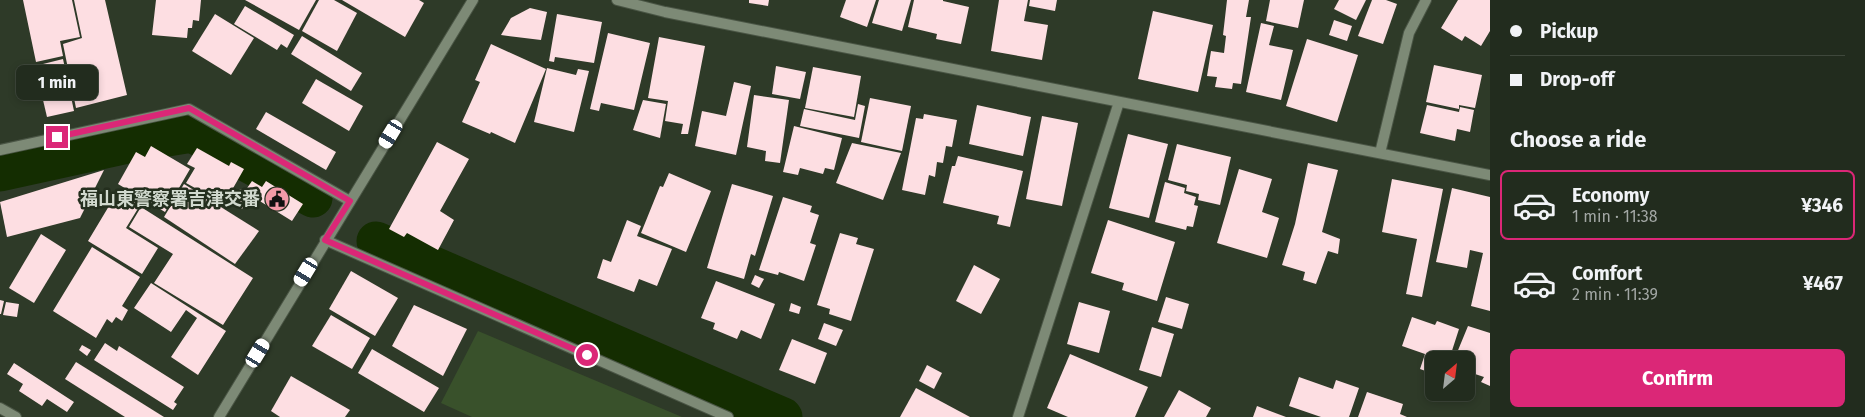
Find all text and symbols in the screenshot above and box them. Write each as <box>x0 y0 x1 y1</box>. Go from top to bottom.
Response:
text: Pickup <box>1540 20 1598 43</box>
callout: 1 min <box>16 64 98 100</box>
text: Drop-off <box>1540 68 1614 91</box>
text: 1 min <box>38 73 76 92</box>
car <box>376 117 405 151</box>
route end <box>46 126 68 148</box>
text: Choose a ride <box>1510 126 1646 153</box>
icon: car <box>1512 183 1557 228</box>
text: Economy <box>1572 184 1649 207</box>
public building icon: 福山東警察署吉津交番 <box>264 186 290 212</box>
place label: 福山東警察署吉津交番 <box>80 188 260 210</box>
text: ¥346 <box>1801 194 1843 217</box>
text: 1 min · 11:38 <box>1572 207 1658 226</box>
car <box>291 255 320 289</box>
icon: car <box>1512 261 1557 306</box>
text: Comfort <box>1572 262 1642 285</box>
text: ¥467 <box>1803 272 1843 295</box>
text: 2 min · 11:39 <box>1572 285 1658 304</box>
car <box>243 336 272 370</box>
route start <box>576 344 598 366</box>
button: Confirm <box>1510 349 1845 407</box>
north arrow <box>1425 351 1475 401</box>
map controls <box>1425 351 1475 401</box>

